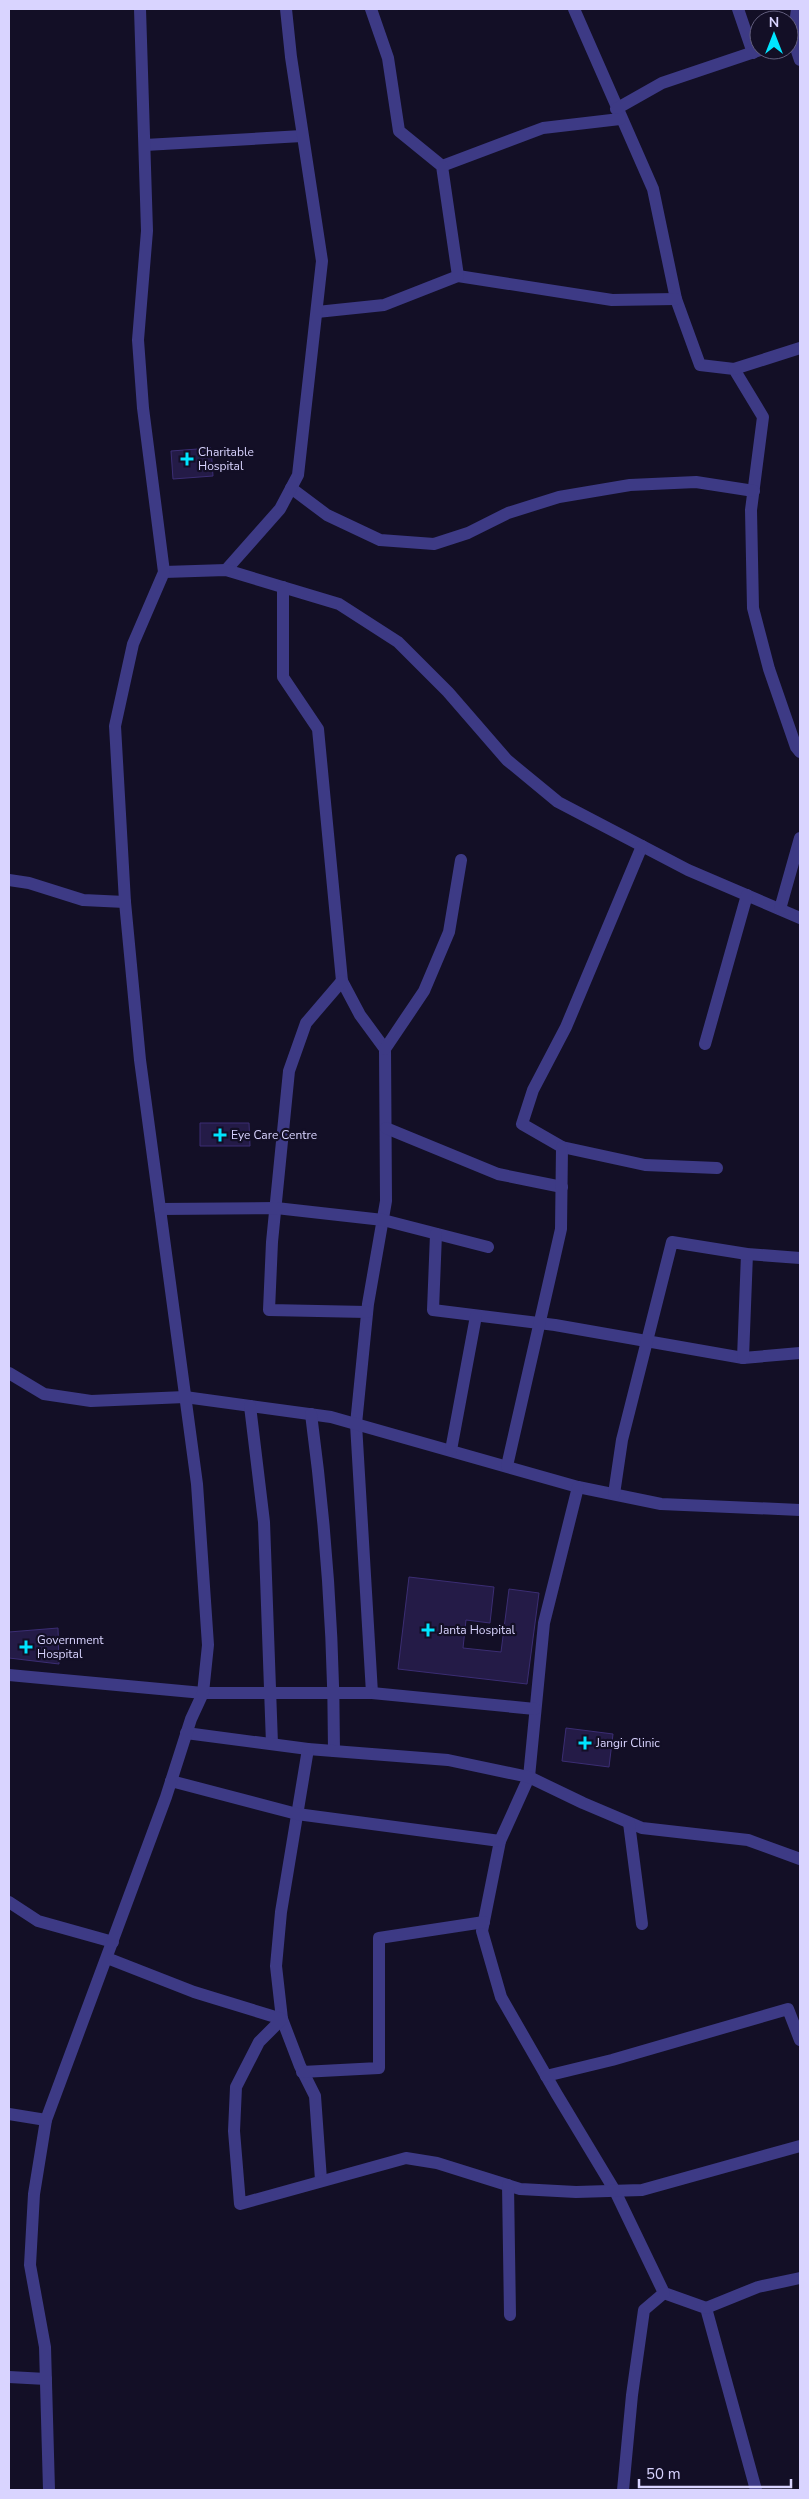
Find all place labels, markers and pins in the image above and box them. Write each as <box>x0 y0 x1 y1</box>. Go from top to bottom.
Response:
place label: Charitable Hospital <box>198 444 254 474</box>
marker: Charitable Hospital <box>180 452 194 466</box>
place label: Eye Care Centre <box>231 1127 317 1143</box>
marker: Eye Care Centre <box>213 1128 227 1142</box>
place label: Janta Hospital <box>438 1622 516 1638</box>
marker: Janta Hospital <box>421 1623 435 1637</box>
place label: Government Hospital <box>37 1632 104 1662</box>
marker: Government Hospital <box>19 1640 33 1654</box>
place label: Jangir Clinic <box>595 1735 660 1751</box>
marker: Jangir Clinic <box>578 1736 592 1750</box>

